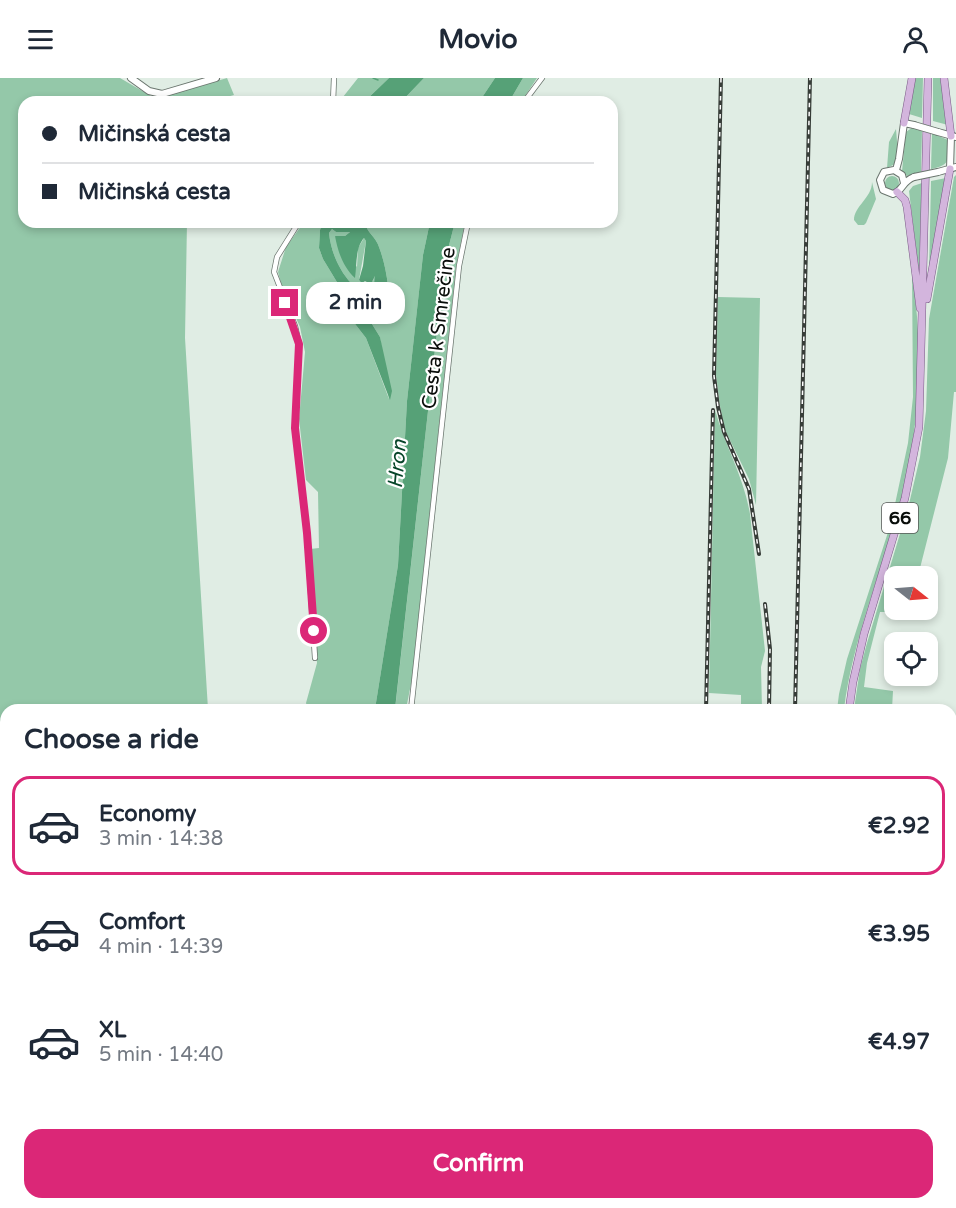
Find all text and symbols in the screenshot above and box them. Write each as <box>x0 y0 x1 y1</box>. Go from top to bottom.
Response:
icon: menu <box>24 23 57 56</box>
text: Movio <box>438 23 518 56</box>
icon: person <box>899 23 932 56</box>
text: Mičinská cesta <box>78 121 231 147</box>
text: Mičinská cesta <box>78 179 231 205</box>
street label: Cesta k Smrečine <box>417 246 461 410</box>
callout: 2 min <box>306 282 405 324</box>
route end <box>271 289 298 316</box>
text: 2 min <box>329 291 382 315</box>
water label: Hron <box>383 437 412 490</box>
road number: 66 <box>882 503 918 533</box>
north arrow <box>884 566 938 620</box>
map controls <box>884 566 938 686</box>
route start <box>300 617 327 644</box>
button: locate <box>884 632 938 686</box>
text: Choose a ride <box>24 723 199 756</box>
icon: car <box>27 799 81 853</box>
text: Economy <box>99 801 196 827</box>
text: €2.92 <box>868 813 930 839</box>
text: 3 min · 14:38 <box>99 827 223 851</box>
icon: car <box>27 907 81 961</box>
text: Comfort <box>99 909 185 935</box>
text: €3.95 <box>868 921 930 947</box>
text: 4 min · 14:39 <box>99 935 223 959</box>
icon: car <box>27 1015 81 1069</box>
text: XL <box>99 1017 126 1043</box>
text: €4.97 <box>868 1029 930 1055</box>
text: 5 min · 14:40 <box>99 1043 223 1067</box>
button: Confirm <box>24 1129 933 1198</box>

